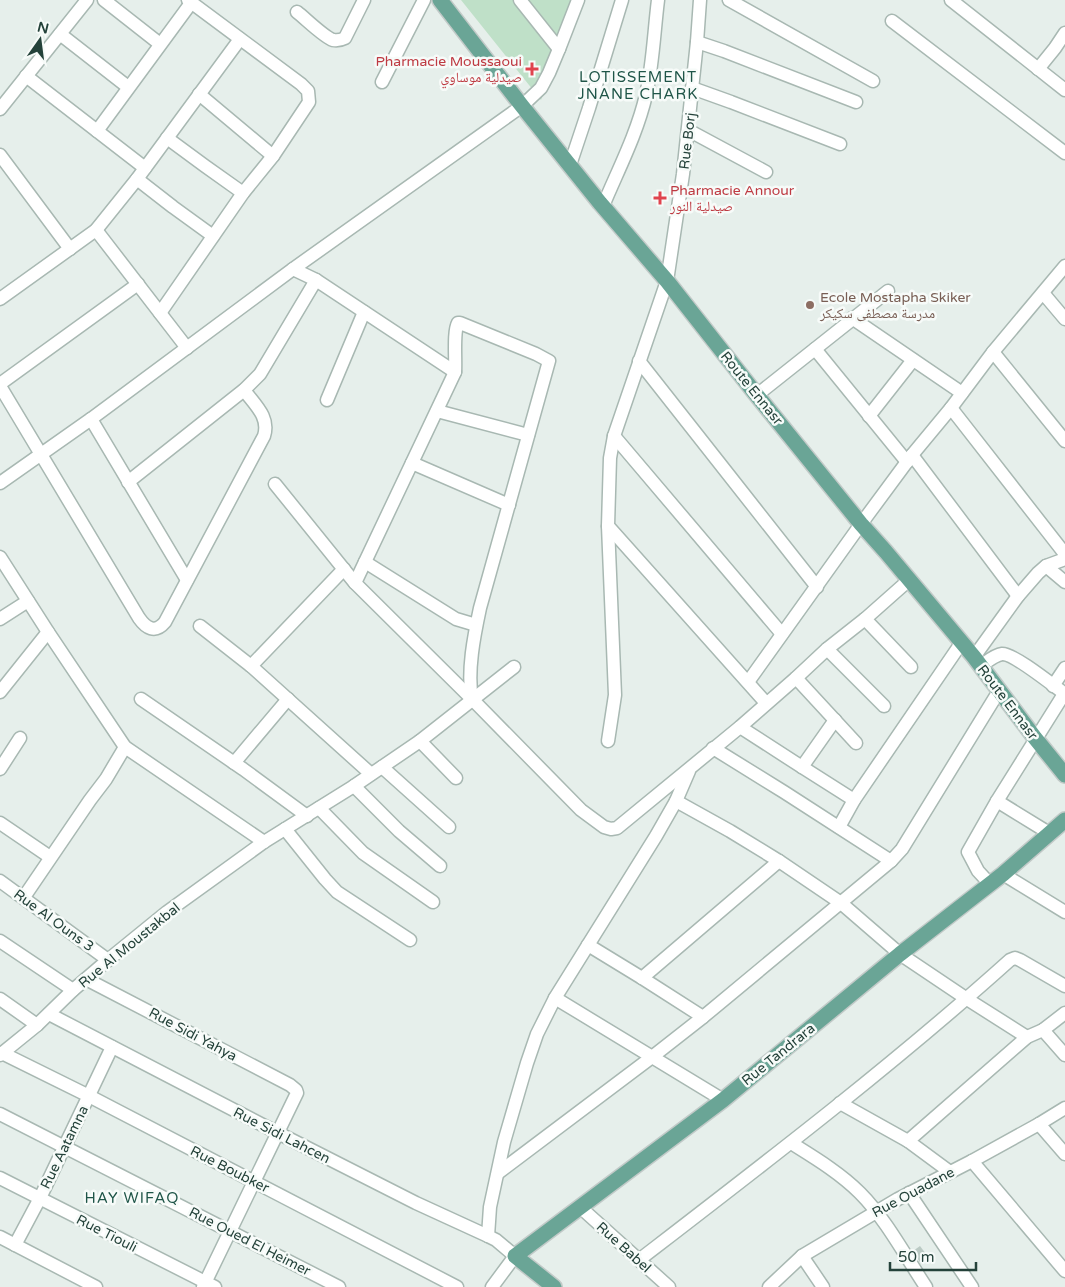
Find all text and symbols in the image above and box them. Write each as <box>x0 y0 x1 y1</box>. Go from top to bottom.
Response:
north arrow <box>15 15 65 65</box>
text: N <box>36 18 51 37</box>
place label: Pharmacie Moussaoui صيدلية موساوي <box>375 53 522 89</box>
marker: Pharmacie Moussaoui صيدلية موساوي <box>526 63 538 75</box>
district label: LOTISSEMENT JNANE CHARK <box>578 68 698 103</box>
street label: Rue Borj <box>676 112 699 170</box>
place label: Pharmacie Annour صيدلية النور <box>669 182 795 215</box>
marker: Pharmacie Annour صيدلية النور <box>654 192 666 204</box>
place label: Ecole Mostapha Skiker مدرسة مصطفى سكيكر <box>819 289 971 322</box>
marker: Ecole Mostapha Skiker مدرسة مصطفى سكيكر <box>804 299 816 311</box>
street label: Route Ennasr <box>717 348 787 429</box>
street label: Route Ennasr <box>974 661 1042 744</box>
street label: Rue Al Ouns 3 <box>10 886 97 955</box>
street label: Rue Al Moustakbal <box>75 899 183 992</box>
street label: Rue Sidi Yahya <box>146 1004 240 1065</box>
street label: Rue Tandrara <box>738 1020 818 1089</box>
street label: Rue Aatamna <box>37 1103 92 1192</box>
street label: Rue Sidi Lahcen <box>231 1104 333 1167</box>
street label: Rue Boubker <box>187 1142 273 1197</box>
street label: Rue Ouadane <box>869 1164 957 1221</box>
district label: HAY WIFAQ <box>84 1189 180 1207</box>
street label: Rue Oued El Heimer <box>186 1203 314 1280</box>
street label: Rue Tiouli <box>74 1211 140 1256</box>
street label: Rue Babel <box>593 1218 655 1276</box>
scale bar <box>890 1240 976 1272</box>
text: 50 m <box>898 1248 935 1266</box>

